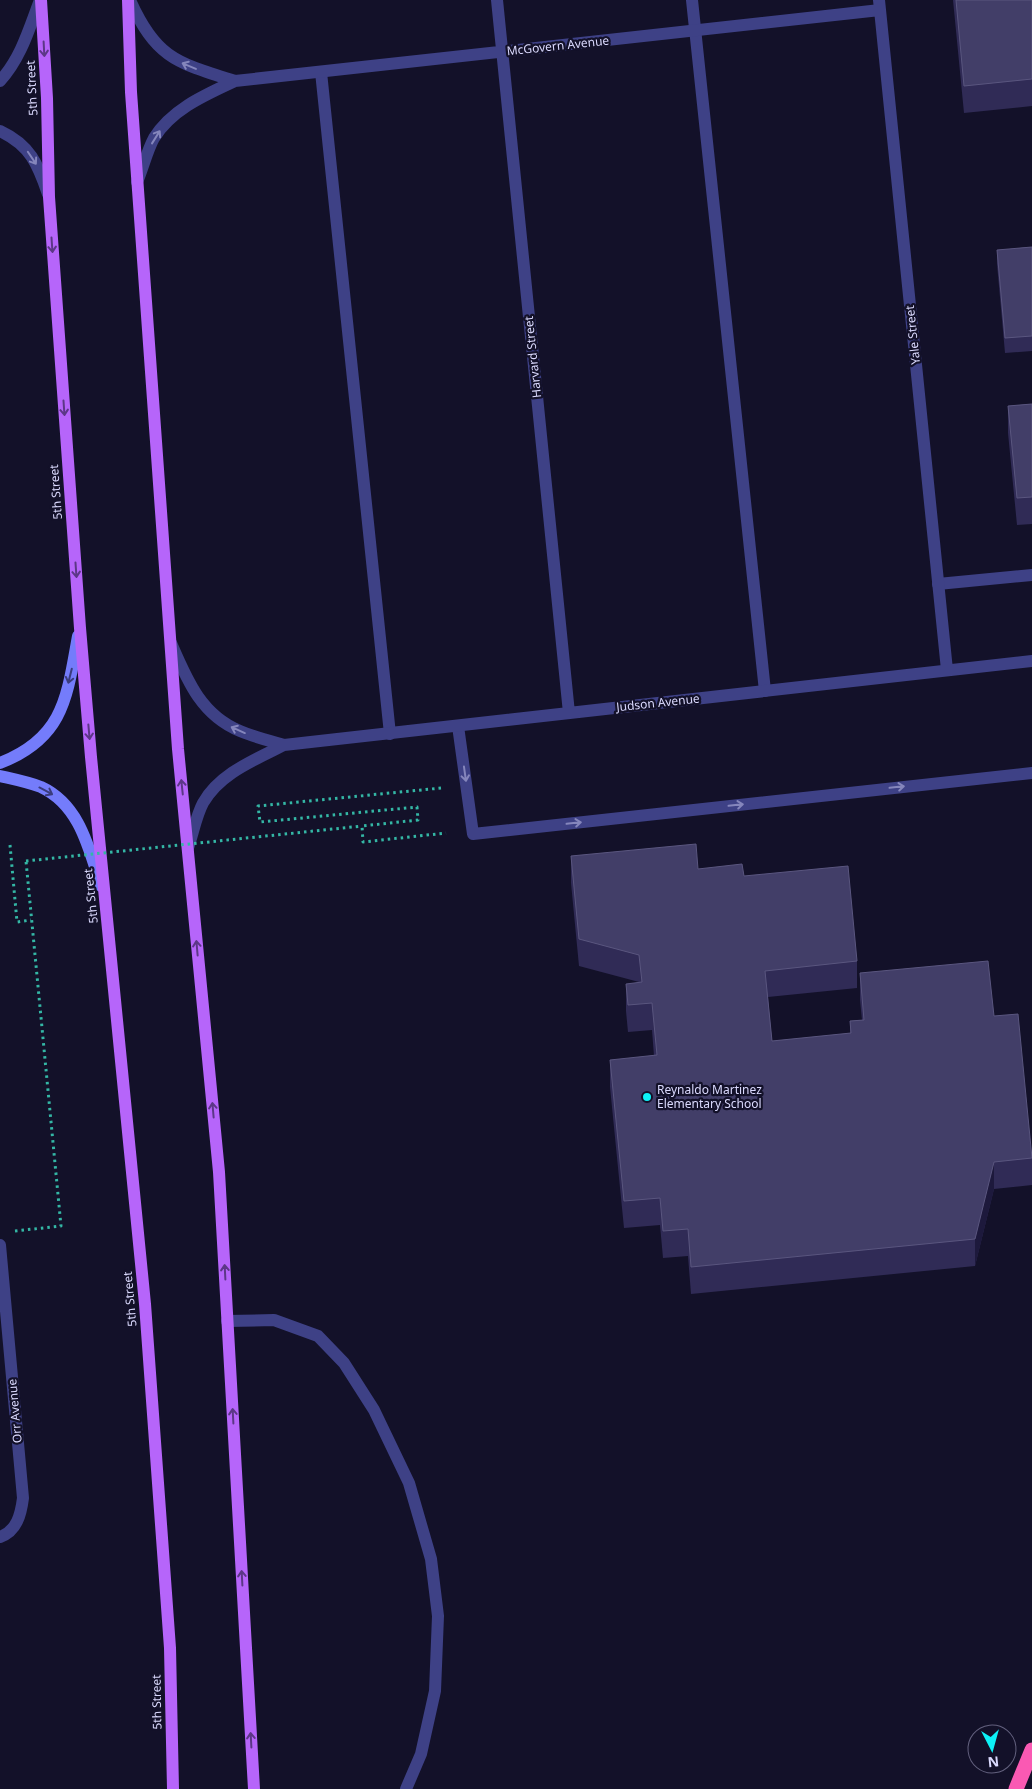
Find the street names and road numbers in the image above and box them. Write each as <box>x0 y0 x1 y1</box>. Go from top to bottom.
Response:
street label: McGovern Avenue <box>506 32 610 59</box>
street label: 5th Street <box>22 59 41 116</box>
street label: Yale Street <box>901 304 924 365</box>
street label: Harvard Street <box>520 315 545 399</box>
street label: 5th Street <box>45 463 66 520</box>
street label: Judson Avenue <box>614 690 701 715</box>
street label: 5th Street <box>79 867 102 924</box>
street label: 5th Street <box>119 1270 140 1327</box>
street label: Orr Avenue <box>3 1378 26 1444</box>
street label: 5th Street <box>148 1674 165 1730</box>

